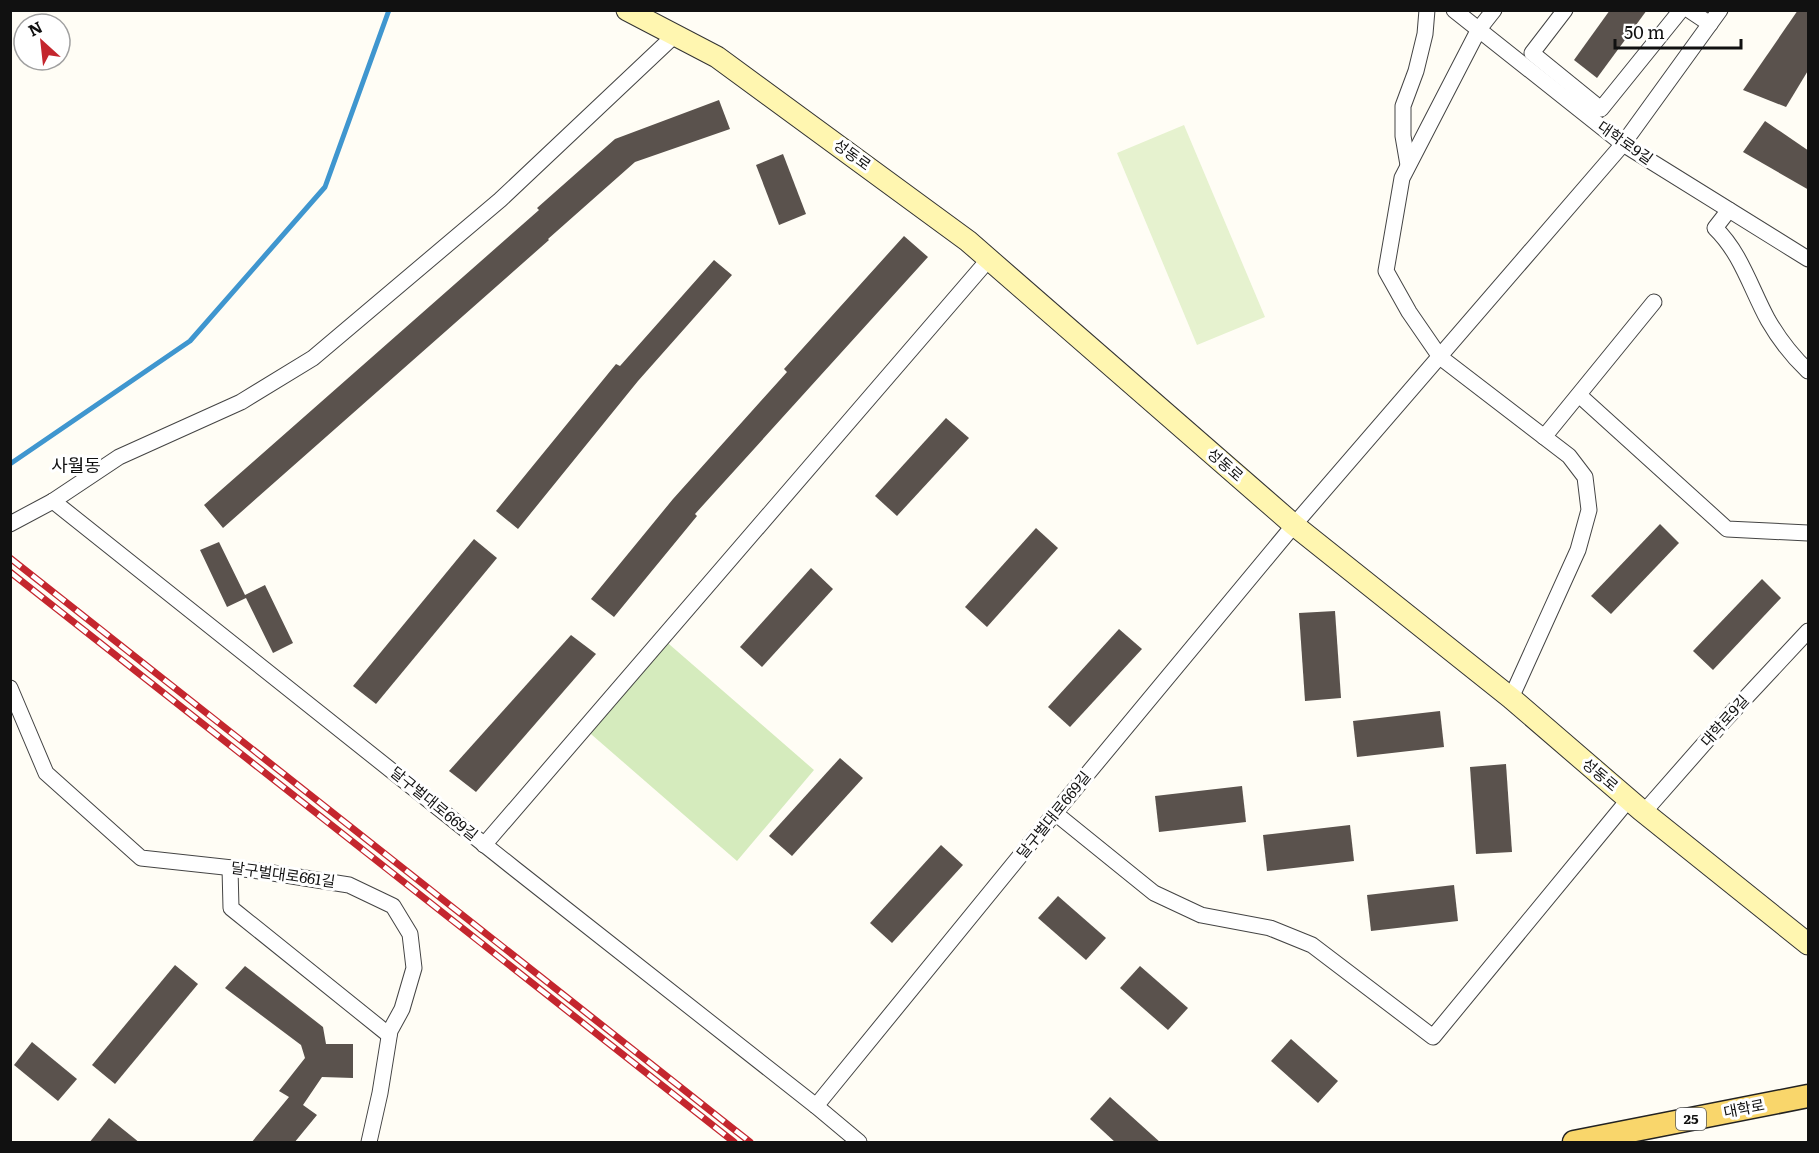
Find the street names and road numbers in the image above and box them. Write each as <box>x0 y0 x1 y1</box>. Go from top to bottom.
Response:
street label: 대학로9길 <box>1593 114 1658 169</box>
street label: 성동로 <box>829 132 876 175</box>
street label: 성동로 <box>1203 442 1249 486</box>
street label: 대학로9길 <box>1694 689 1754 751</box>
street label: 성동로 <box>1578 752 1624 796</box>
street label: 달구벌대로669길 <box>386 760 484 845</box>
street label: 달구벌대로669길 <box>1010 765 1095 863</box>
street label: 달구벌대로661길 <box>230 855 337 892</box>
street label: 대학로 <box>1721 1092 1766 1123</box>
road number: 25 <box>1676 1108 1706 1130</box>

